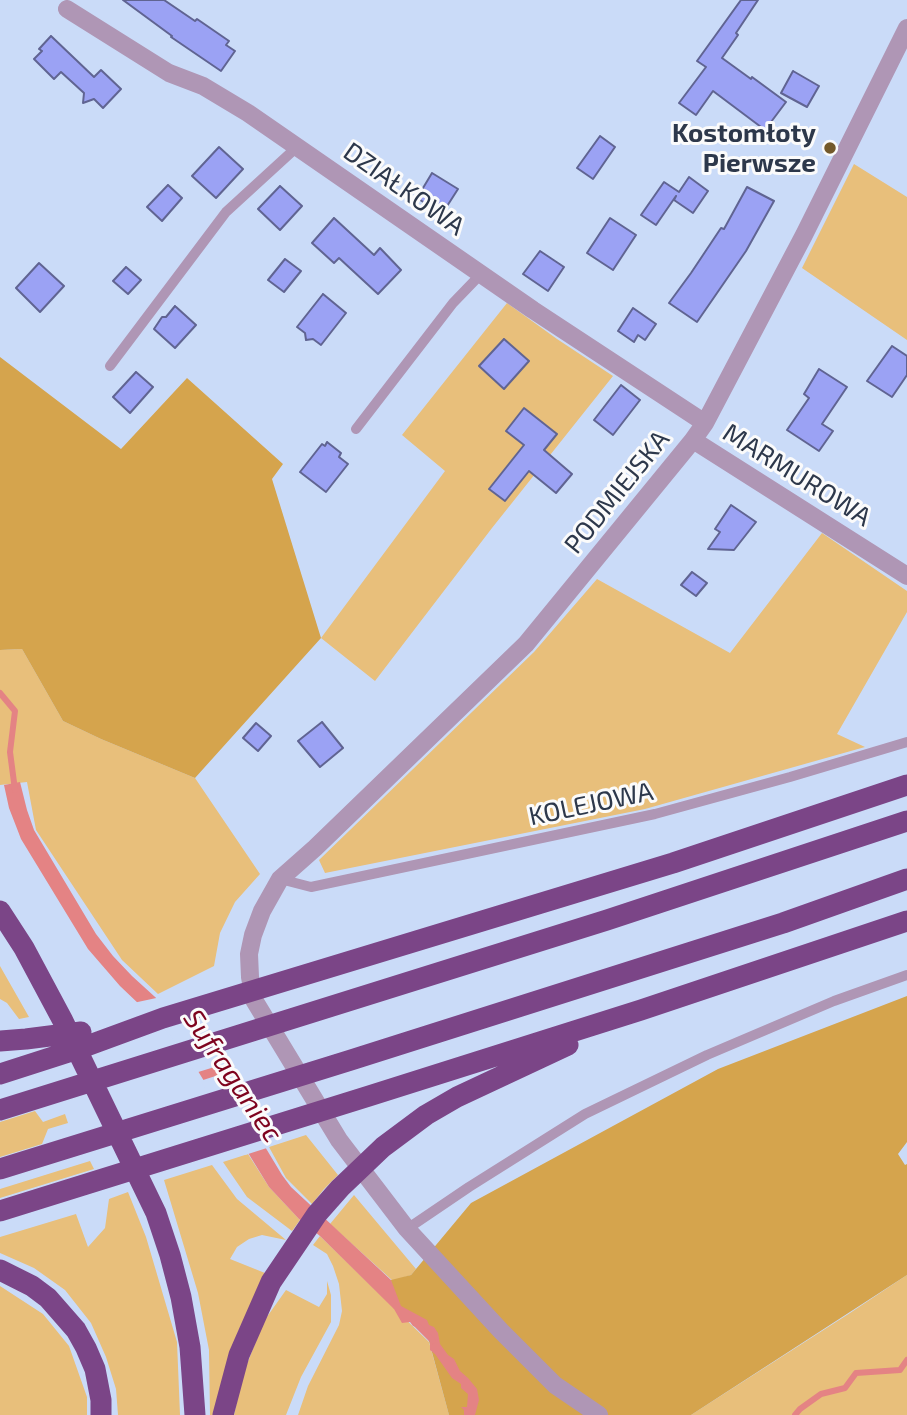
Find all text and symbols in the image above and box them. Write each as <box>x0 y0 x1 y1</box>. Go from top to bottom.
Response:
place label: Kostomłoty Pierwsze <box>672 117 816 178</box>
street label: DZIAŁKOWA <box>337 136 471 242</box>
marker: Kostomłoty Pierwsze <box>822 140 838 156</box>
street label: MARMUROWA <box>717 417 877 533</box>
street label: PODMIEJSKA <box>558 424 676 560</box>
street label: KOLEJOWA <box>526 776 656 832</box>
water label: Sufraganiec <box>176 1003 290 1149</box>

